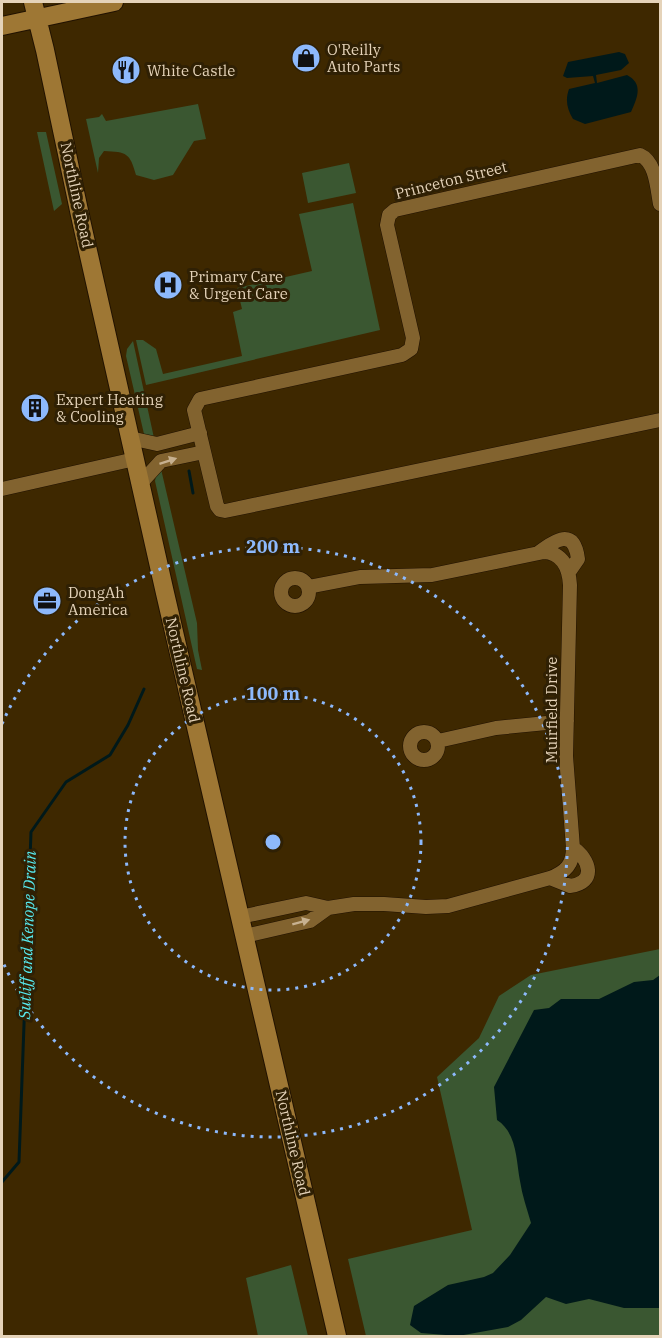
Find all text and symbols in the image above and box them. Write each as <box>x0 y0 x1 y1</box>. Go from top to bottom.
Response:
place label: O'Reilly Auto Parts <box>327 40 400 76</box>
shop icon: O'Reilly Auto Parts <box>290 42 322 74</box>
restaurant icon: White Castle <box>110 54 142 86</box>
place label: White Castle <box>147 61 235 80</box>
street label: Northline Road <box>57 140 97 250</box>
street label: Princeton Street <box>393 157 509 203</box>
place label: Primary Care & Urgent Care <box>189 267 288 303</box>
hospital icon: Primary Care & Urgent Care <box>152 269 184 301</box>
place label: Expert Heating & Cooling <box>56 390 163 426</box>
building icon: Expert Heating & Cooling <box>19 392 51 424</box>
one-way arrow <box>160 456 178 465</box>
text: 200 m <box>246 535 301 558</box>
place label: DongAh America <box>68 583 128 619</box>
office icon: DongAh America <box>31 585 63 617</box>
street label: Northline Road <box>162 615 204 725</box>
street label: Muirfield Drive <box>542 657 561 763</box>
text: 100 m <box>246 682 301 705</box>
centre of rings <box>263 832 283 852</box>
water label: Sutliff and Kenope Drain <box>14 850 40 1021</box>
one-way arrow <box>292 917 311 927</box>
street label: Northline Road <box>272 1088 314 1198</box>

